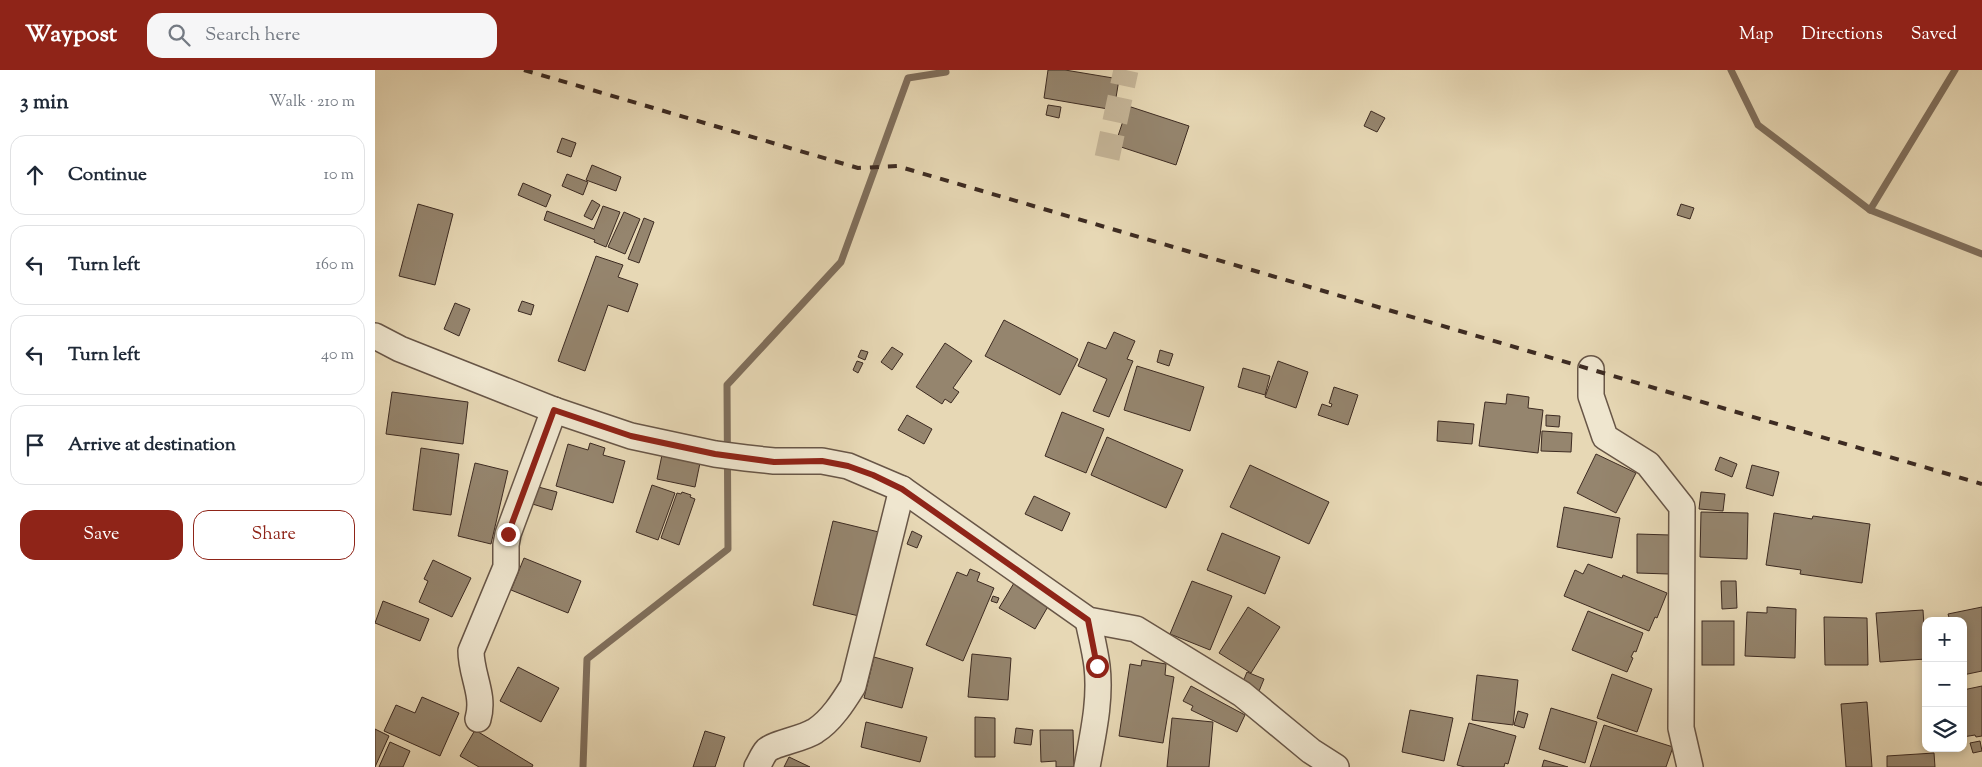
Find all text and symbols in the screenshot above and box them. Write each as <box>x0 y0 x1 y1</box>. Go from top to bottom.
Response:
search box <box>147 13 497 58</box>
text: Waypost <box>25 18 117 52</box>
icon: search <box>165 21 193 49</box>
text: Search here <box>205 22 300 49</box>
text: Map <box>1739 22 1774 48</box>
text: Directions <box>1802 22 1883 48</box>
text: Saved <box>1911 22 1957 48</box>
text: 3 min <box>20 88 69 118</box>
text: Walk · 210 m <box>269 91 355 114</box>
icon: ahead <box>21 161 49 189</box>
text: Continue <box>68 162 147 189</box>
text: 10 m <box>324 164 354 187</box>
icon: left <box>21 251 49 279</box>
text: Turn left <box>68 252 140 279</box>
text: 160 m <box>316 254 354 277</box>
icon: left <box>21 341 49 369</box>
text: Turn left <box>68 342 140 369</box>
text: 40 m <box>321 344 354 367</box>
icon: arrive <box>21 431 49 459</box>
text: Arrive at destination <box>68 432 236 459</box>
button: Save <box>20 510 183 560</box>
button: Share <box>193 510 355 560</box>
route end <box>497 523 520 546</box>
map controls <box>1922 617 1967 752</box>
button: + <box>1922 617 1967 662</box>
route start <box>1086 655 1109 678</box>
button: − <box>1922 662 1967 707</box>
button: layers <box>1922 707 1967 752</box>

